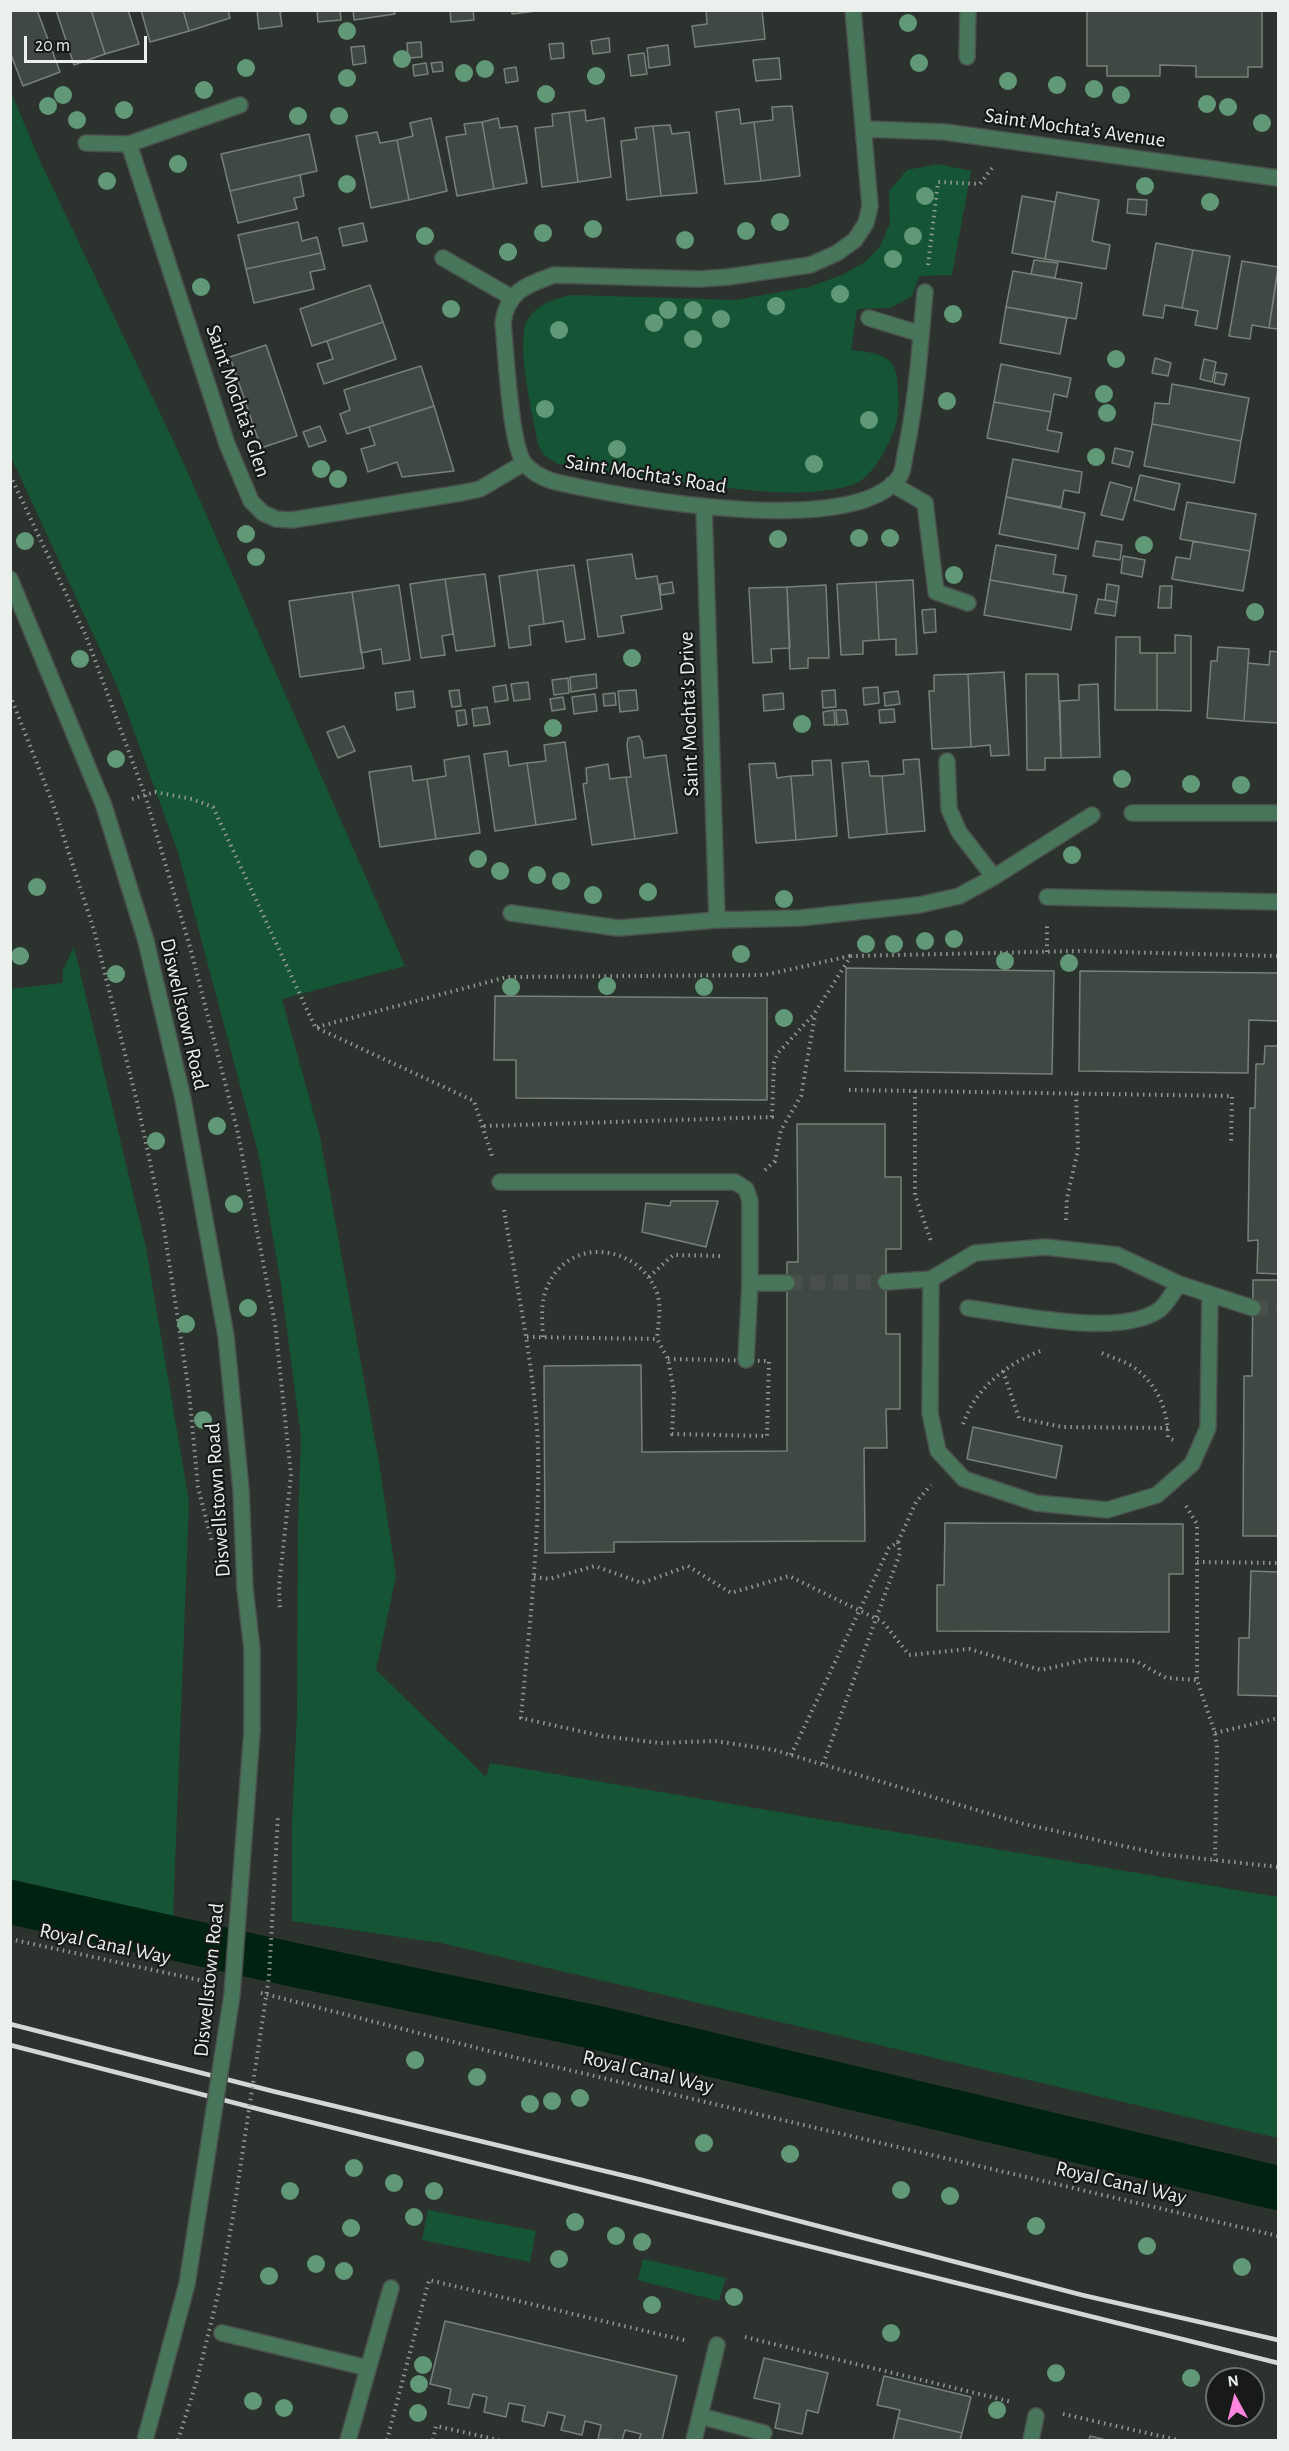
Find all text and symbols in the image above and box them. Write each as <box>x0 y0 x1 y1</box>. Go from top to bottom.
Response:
scale bar <box>27 24 150 62</box>
text: 20 m <box>35 37 70 55</box>
street label: Saint Mochta's Avenue <box>983 103 1167 153</box>
street label: Saint Mochta's Glen <box>200 322 276 480</box>
street label: Saint Mochta's Road <box>563 449 729 499</box>
street label: Saint Mochta's Drive <box>674 631 704 797</box>
street label: Diswellstown Road <box>154 936 214 1092</box>
street label: Diswellstown Road <box>200 1422 236 1578</box>
street label: Diswellstown Road <box>188 1902 230 2058</box>
street label: Royal Canal Way <box>37 1918 173 1970</box>
street label: Royal Canal Way <box>580 2045 716 2099</box>
street label: Royal Canal Way <box>1053 2156 1189 2210</box>
north arrow <box>1205 2367 1265 2427</box>
text: N <box>1227 2373 1240 2390</box>

